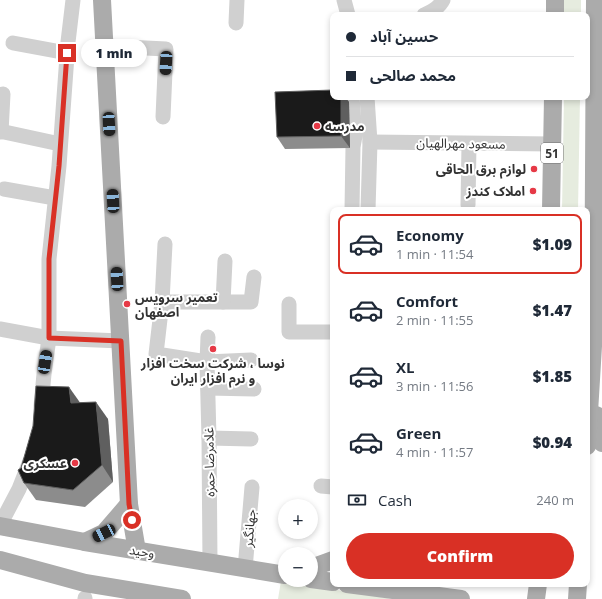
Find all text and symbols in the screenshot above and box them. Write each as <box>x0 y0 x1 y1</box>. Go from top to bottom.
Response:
text: حسین آباد <box>370 26 438 46</box>
callout: 1 min <box>81 39 147 67</box>
route end <box>58 44 76 62</box>
text: 1 min <box>96 44 132 62</box>
car <box>159 51 173 75</box>
text: محمد صالحی <box>370 65 456 85</box>
car <box>102 112 116 136</box>
place label: مدرسه <box>325 117 365 135</box>
marker: مدرسه <box>312 121 322 131</box>
street label: مسعود مهرالهیان <box>416 133 506 153</box>
road number: 51 <box>541 143 563 163</box>
place label: لوازم برق الحاقی <box>436 160 526 179</box>
marker: لوازم برق الحاقی <box>529 164 539 174</box>
place label: املاک کندز <box>465 182 525 200</box>
marker: املاک کندز <box>528 186 538 196</box>
car <box>106 189 120 213</box>
text: Economy <box>396 225 464 245</box>
icon: car <box>348 226 384 262</box>
text: $1.09 <box>533 234 572 254</box>
text: 1 min · 11:54 <box>396 245 473 263</box>
car <box>110 267 124 291</box>
place label: تعمیر سرویس اصفهان <box>135 288 218 321</box>
text: Comfort <box>396 291 458 311</box>
icon: car <box>348 292 384 328</box>
marker: تعمیر سرویس اصفهان <box>122 299 132 309</box>
text: $1.47 <box>533 300 572 320</box>
text: 2 min · 11:55 <box>396 311 473 329</box>
marker: نوسا ، شرکت سخت افزار و نرم افزار ایران <box>208 344 218 354</box>
car <box>37 349 53 375</box>
place label: نوسا ، شرکت سخت افزار و نرم افزار ایران <box>140 354 285 388</box>
text: XL <box>396 357 414 377</box>
icon: car <box>348 358 384 394</box>
text: $1.85 <box>533 366 572 386</box>
text: 3 min · 11:56 <box>396 377 473 395</box>
text: Green <box>396 423 441 443</box>
icon: car <box>348 424 384 460</box>
street label: غلامرضا حمزه <box>199 426 219 497</box>
text: $0.94 <box>533 432 572 452</box>
text: 4 min · 11:57 <box>396 443 473 461</box>
place label: عسکری <box>23 454 67 472</box>
marker: عسکری <box>70 458 80 468</box>
icon: cash <box>346 489 368 511</box>
text: Cash <box>378 490 412 510</box>
text: 240 m <box>536 491 574 509</box>
map controls <box>278 499 318 587</box>
button: + <box>278 499 318 539</box>
street label: جهانگیر <box>238 508 260 549</box>
route start <box>123 511 141 529</box>
car <box>91 522 117 544</box>
button: Confirm <box>346 533 574 579</box>
street label: وحید <box>128 540 156 562</box>
button: − <box>278 547 318 587</box>

